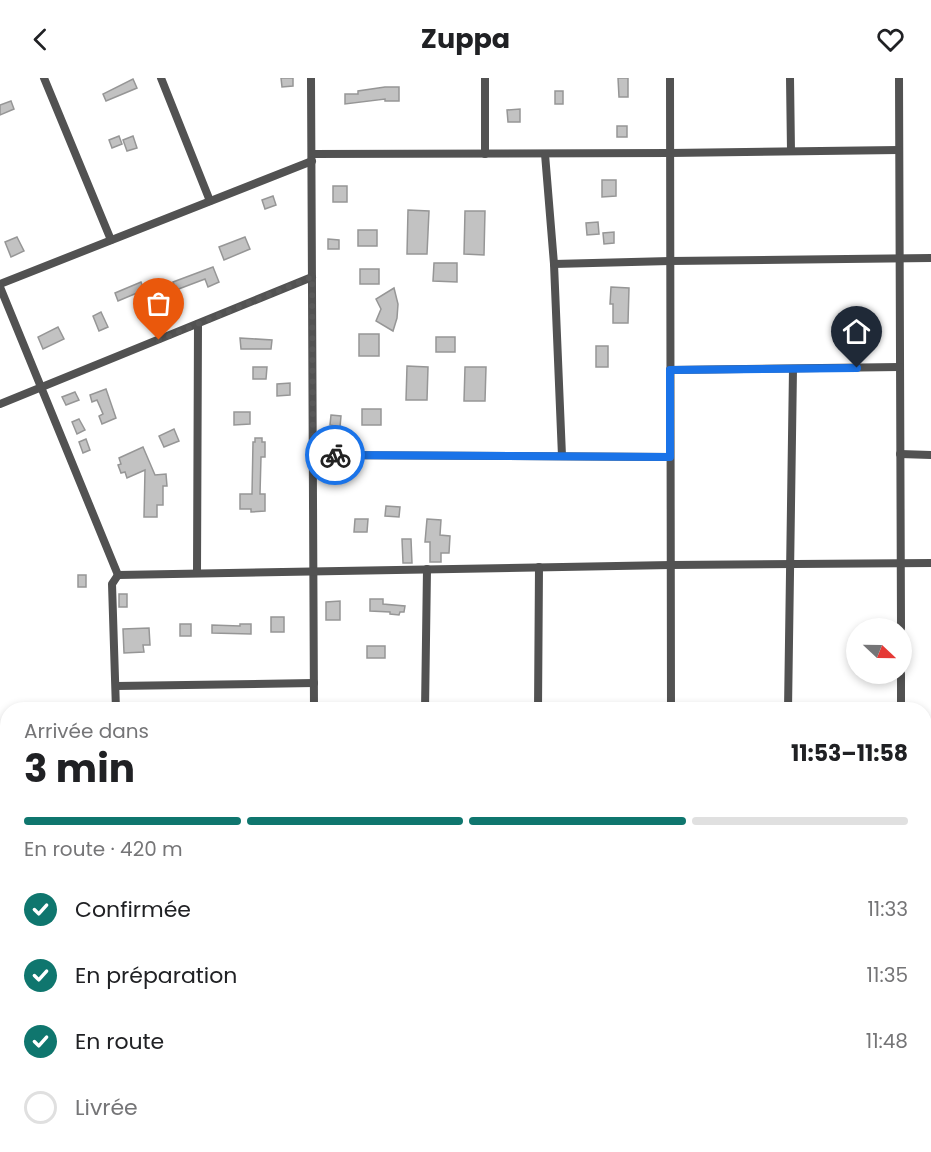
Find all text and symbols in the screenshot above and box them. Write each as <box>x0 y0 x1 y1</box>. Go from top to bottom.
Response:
text: Zuppa <box>421 20 510 57</box>
icon: back <box>24 23 57 56</box>
icon: heart <box>874 23 907 56</box>
pin <box>133 278 184 340</box>
icon: bag <box>142 287 175 320</box>
pin <box>831 306 882 368</box>
icon: home <box>840 315 873 348</box>
courier <box>305 425 365 485</box>
icon: bike <box>319 439 352 472</box>
north arrow <box>846 618 912 684</box>
map controls <box>846 618 912 684</box>
text: Arrivée dans <box>24 717 149 745</box>
text: 11:53–11:58 <box>791 738 908 769</box>
text: 3 min <box>24 741 135 796</box>
text: En route · 420 m <box>24 835 183 863</box>
icon: check <box>24 893 57 926</box>
text: Confirmée <box>75 894 191 925</box>
text: 11:33 <box>867 895 908 923</box>
icon: check <box>24 959 57 992</box>
text: En préparation <box>75 960 237 991</box>
text: 11:35 <box>867 961 908 989</box>
icon: check <box>24 1025 57 1058</box>
text: En route <box>75 1026 164 1057</box>
text: 11:48 <box>866 1027 908 1055</box>
text: Livrée <box>75 1092 138 1123</box>

